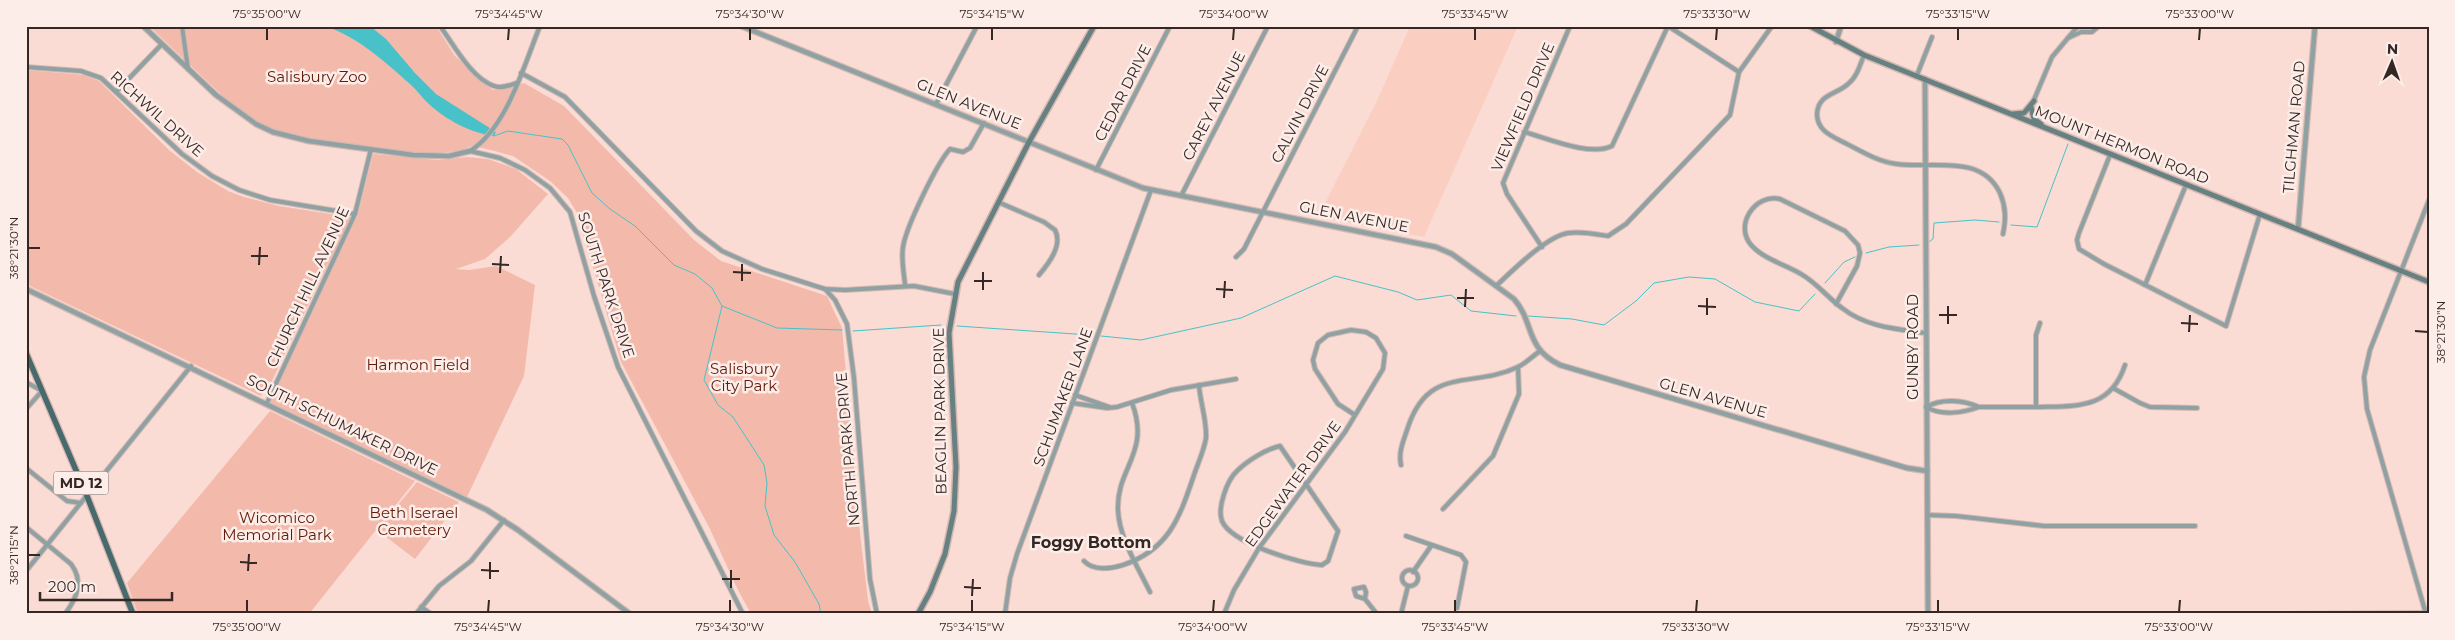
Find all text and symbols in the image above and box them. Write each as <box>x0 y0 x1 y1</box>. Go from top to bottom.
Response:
text: 75°35'00"W <box>233 6 301 21</box>
text: 75°34'45"W <box>475 6 543 21</box>
text: 75°34'30"W <box>716 6 784 21</box>
text: 75°34'15"W <box>960 6 1024 21</box>
text: 75°34'00"W <box>1199 6 1269 21</box>
text: 75°33'45"W <box>1442 6 1508 21</box>
text: 75°33'30"W <box>1683 6 1751 21</box>
text: 75°33'15"W <box>1926 6 1990 21</box>
text: 75°33'00"W <box>2166 6 2234 21</box>
north arrow <box>2368 38 2418 88</box>
street label: VIEWFIELD DRIVE <box>1487 40 1558 174</box>
text: N <box>2386 40 2398 58</box>
street label: CEDAR DRIVE <box>1090 41 1155 144</box>
street label: CAREY AVENUE <box>1178 48 1249 164</box>
street label: TILGHMAN ROAD <box>2278 60 2309 194</box>
street label: CALVIN DRIVE <box>1267 61 1333 166</box>
street label: RICHWIL DRIVE <box>107 67 208 161</box>
park label: Salisbury Zoo <box>267 67 367 86</box>
street label: GLEN AVENUE <box>914 74 1024 133</box>
street label: MOUNT HERMON ROAD <box>2032 101 2212 188</box>
street label: GLEN AVENUE <box>1298 197 1410 236</box>
street label: CHURCH HILL AVENUE <box>262 203 353 370</box>
street label: SOUTH PARK DRIVE <box>574 209 639 360</box>
text: 38°21'30"N <box>6 217 21 279</box>
street label: GUNBY ROAD <box>1903 294 1922 400</box>
text: 38°21'30"N <box>2433 301 2448 363</box>
street label: SCHUMAKER LANE <box>1029 325 1096 469</box>
street label: BEAGLIN PARK DRIVE <box>929 327 950 495</box>
park label: Harmon Field <box>366 355 470 374</box>
park label: Salisbury City Park <box>710 359 779 395</box>
street label: SOUTH SCHUMAKER DRIVE <box>243 370 441 479</box>
street label: NORTH PARK DRIVE <box>831 371 864 527</box>
street label: GLEN AVENUE <box>1657 373 1769 422</box>
street label: EDGEWATER DRIVE <box>1240 417 1345 551</box>
road number: MD 12 <box>54 472 108 494</box>
park label: Beth Iserael Cemetery <box>370 503 458 539</box>
park label: Wicomico Memorial Park <box>222 508 332 544</box>
text: 38°21'15"N <box>6 525 21 585</box>
district label: Foggy Bottom <box>1031 533 1151 552</box>
scale bar <box>40 570 172 602</box>
text: 200 m <box>48 577 96 596</box>
text: 75°35'00"W <box>213 619 281 634</box>
text: 75°34'45"W <box>454 619 522 634</box>
text: 75°34'30"W <box>696 619 764 634</box>
text: 75°34'15"W <box>940 619 1004 634</box>
text: 75°34'00"W <box>1178 619 1248 634</box>
text: 75°33'45"W <box>1422 619 1488 634</box>
text: 75°33'30"W <box>1662 619 1730 634</box>
text: 75°33'15"W <box>1906 619 1970 634</box>
text: 75°33'00"W <box>2145 619 2213 634</box>

